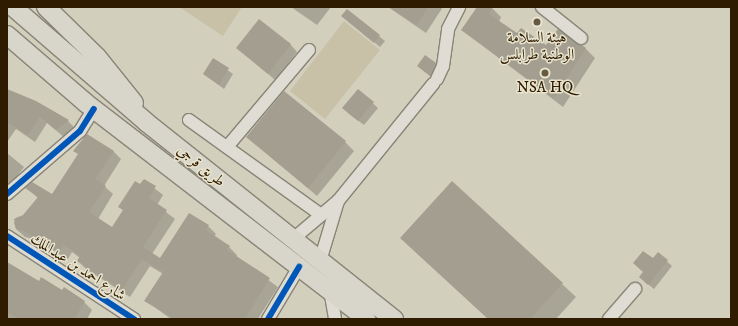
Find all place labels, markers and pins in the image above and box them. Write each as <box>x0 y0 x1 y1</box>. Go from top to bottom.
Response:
marker: هيئة السلامة الوطنية طرابلس <box>532 17 542 27</box>
place label: هيئة السلامة الوطنية طرابلس <box>500 28 574 63</box>
marker: NSA HQ <box>540 68 550 78</box>
place label: NSA HQ <box>517 79 573 97</box>

